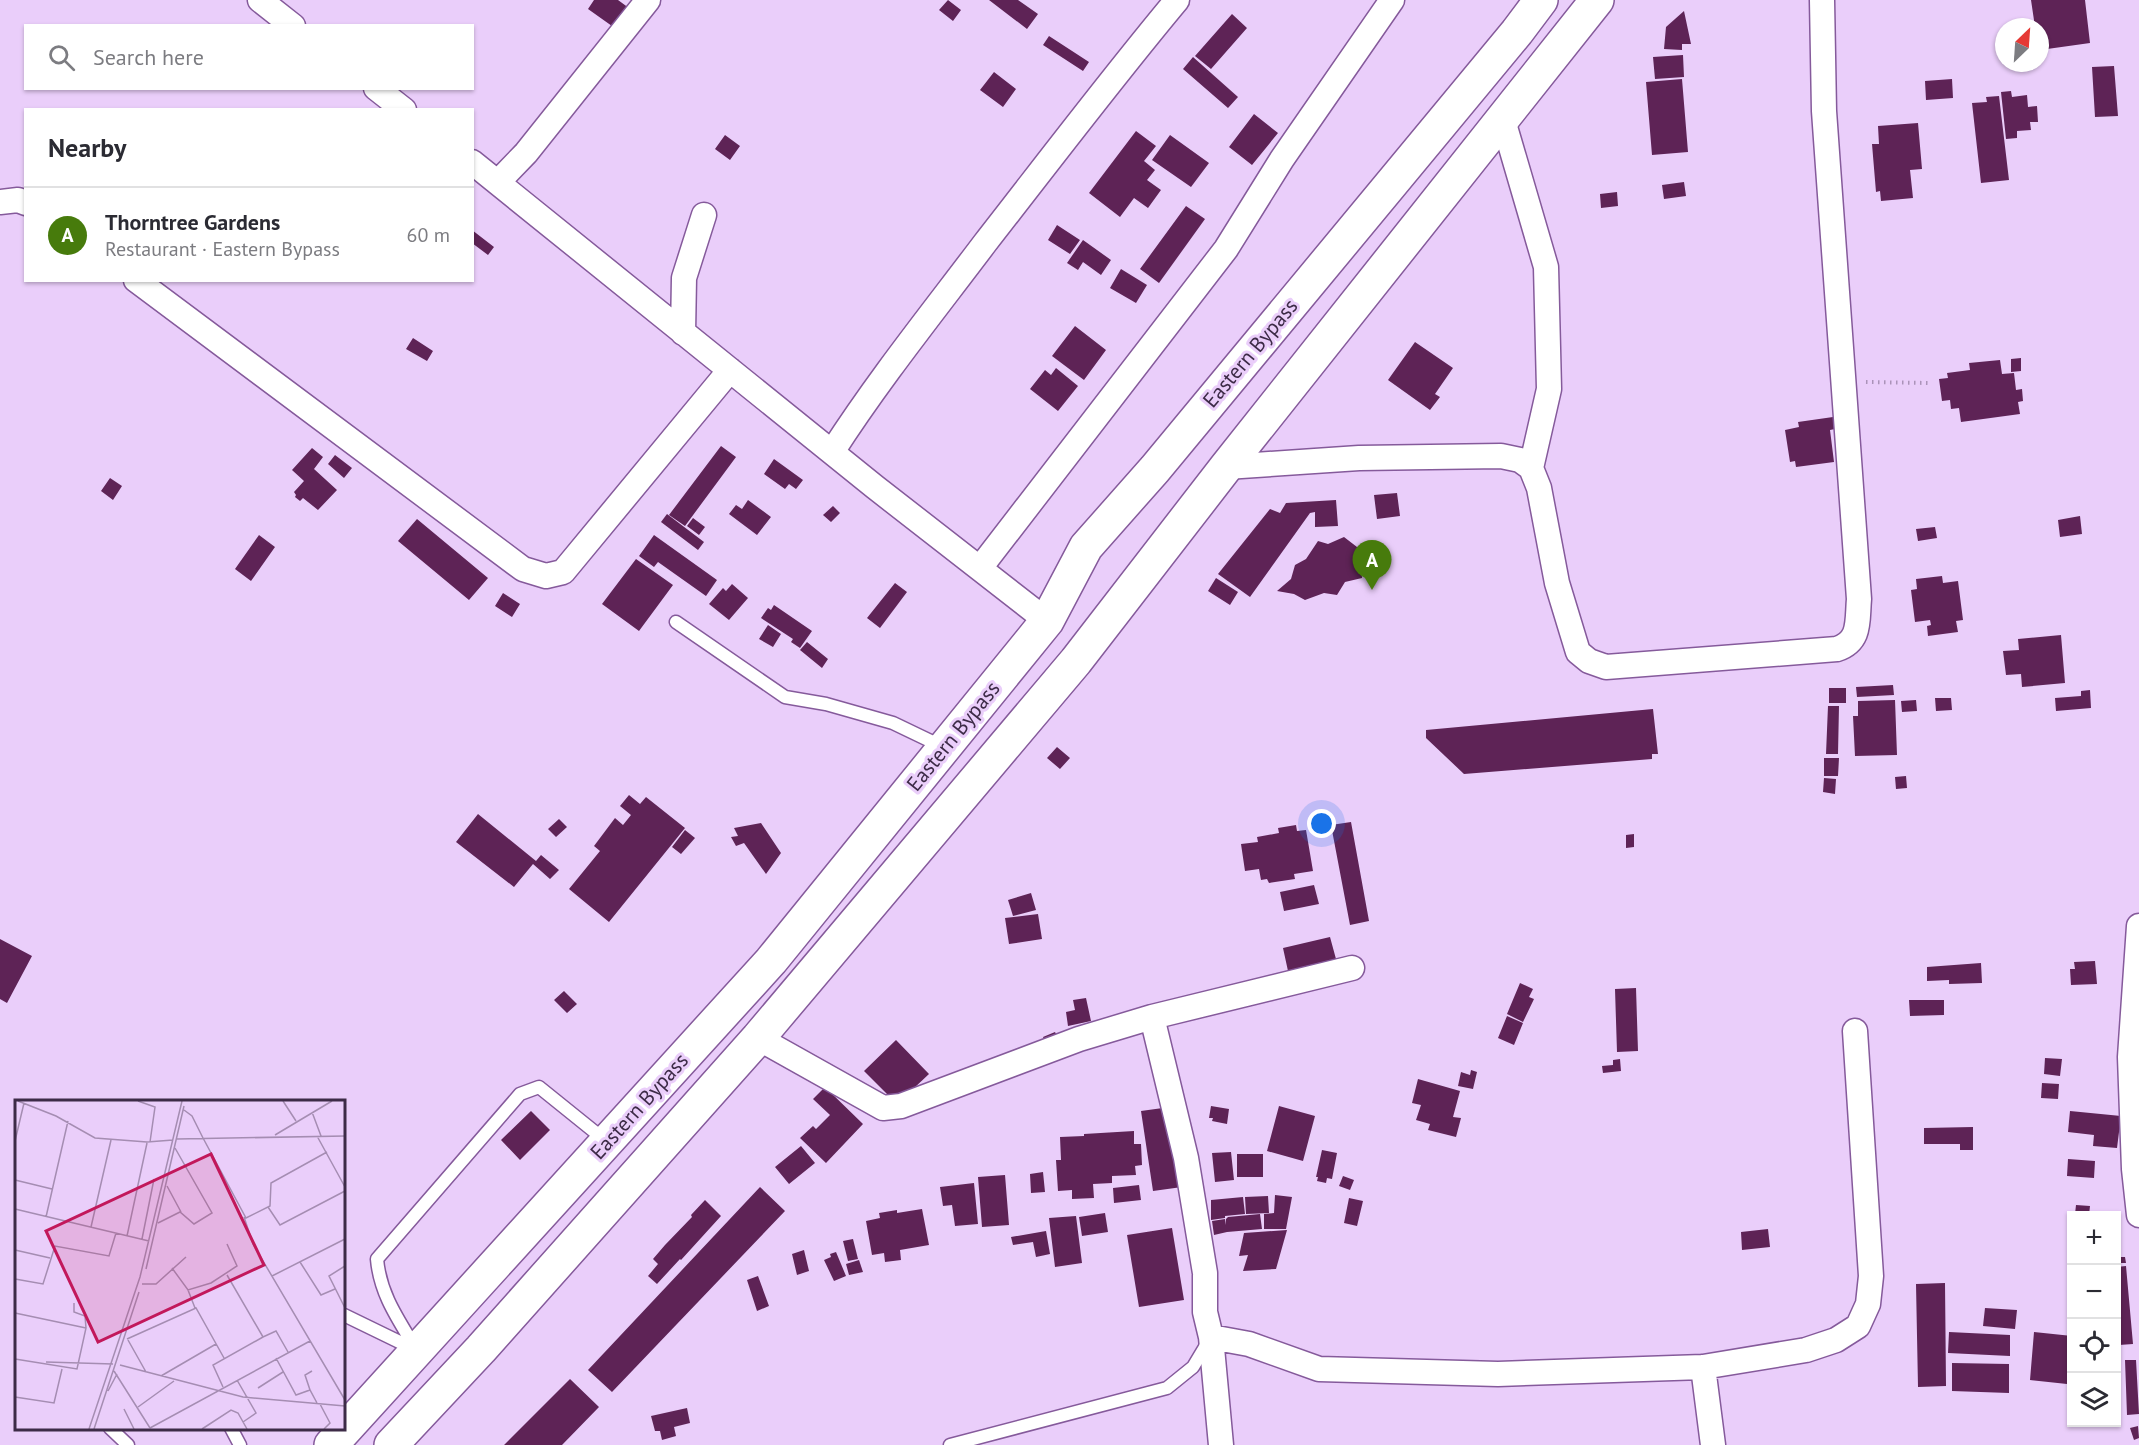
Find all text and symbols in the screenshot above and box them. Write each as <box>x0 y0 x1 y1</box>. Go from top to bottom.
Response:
north arrow <box>1995 18 2049 72</box>
search box <box>24 24 474 90</box>
icon: search <box>45 41 78 74</box>
text: Search here <box>93 43 204 71</box>
text: Nearby <box>48 131 126 164</box>
text: Thorntree Gardens <box>105 208 280 236</box>
text: A <box>61 222 74 248</box>
text: 60 m <box>407 222 450 248</box>
text: Restaurant · Eastern Bypass <box>105 236 340 262</box>
street label: Eastern Bypass <box>1197 293 1303 413</box>
pin: A <box>1352 540 1392 590</box>
street label: Eastern Bypass <box>900 676 1006 796</box>
your location <box>1307 809 1336 838</box>
street label: Eastern Bypass <box>584 1047 694 1165</box>
inset map <box>15 1100 345 1430</box>
map controls <box>2067 1211 2121 1427</box>
button: + <box>2067 1211 2121 1265</box>
button: − <box>2067 1265 2121 1319</box>
button: locate <box>2067 1319 2121 1373</box>
button: layers <box>2067 1373 2121 1427</box>

